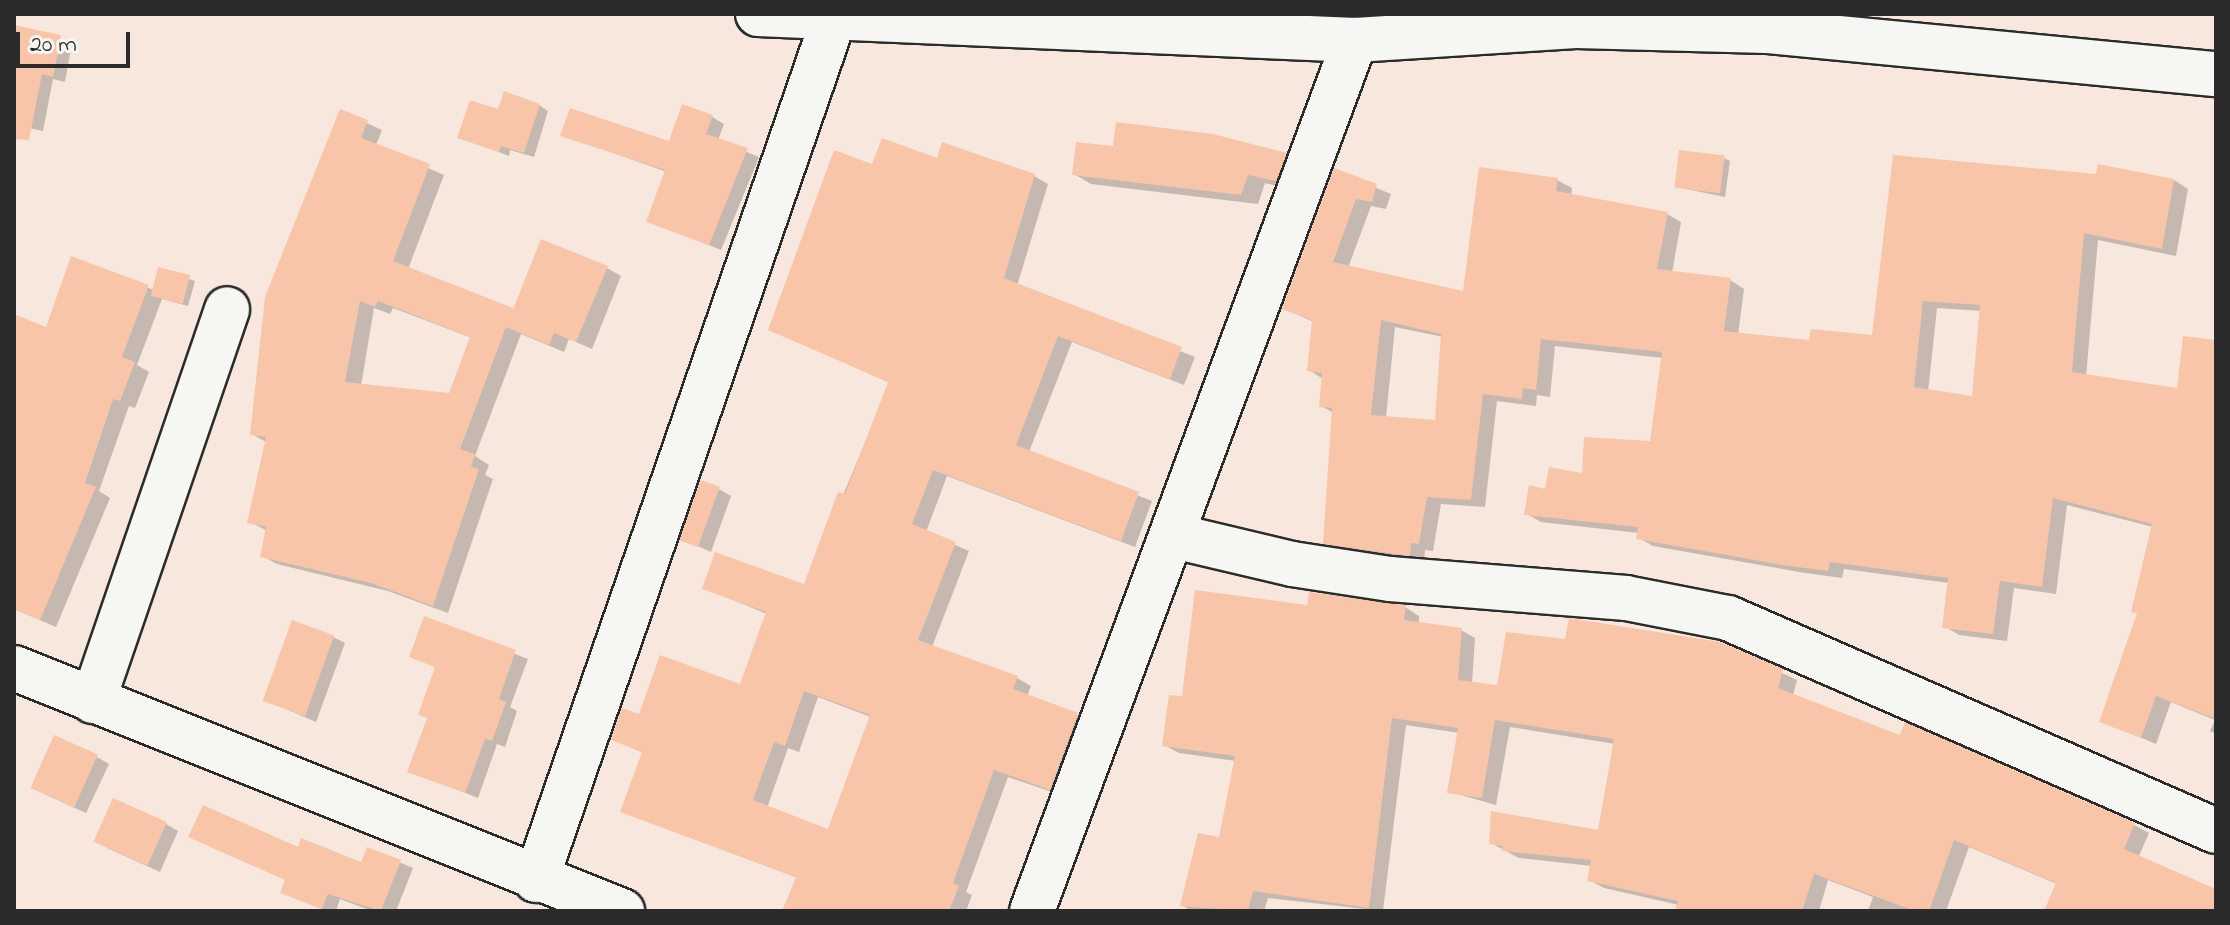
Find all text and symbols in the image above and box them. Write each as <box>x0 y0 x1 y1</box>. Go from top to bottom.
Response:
scale bar <box>20 16 134 66</box>
text: 20 m <box>30 28 77 63</box>

